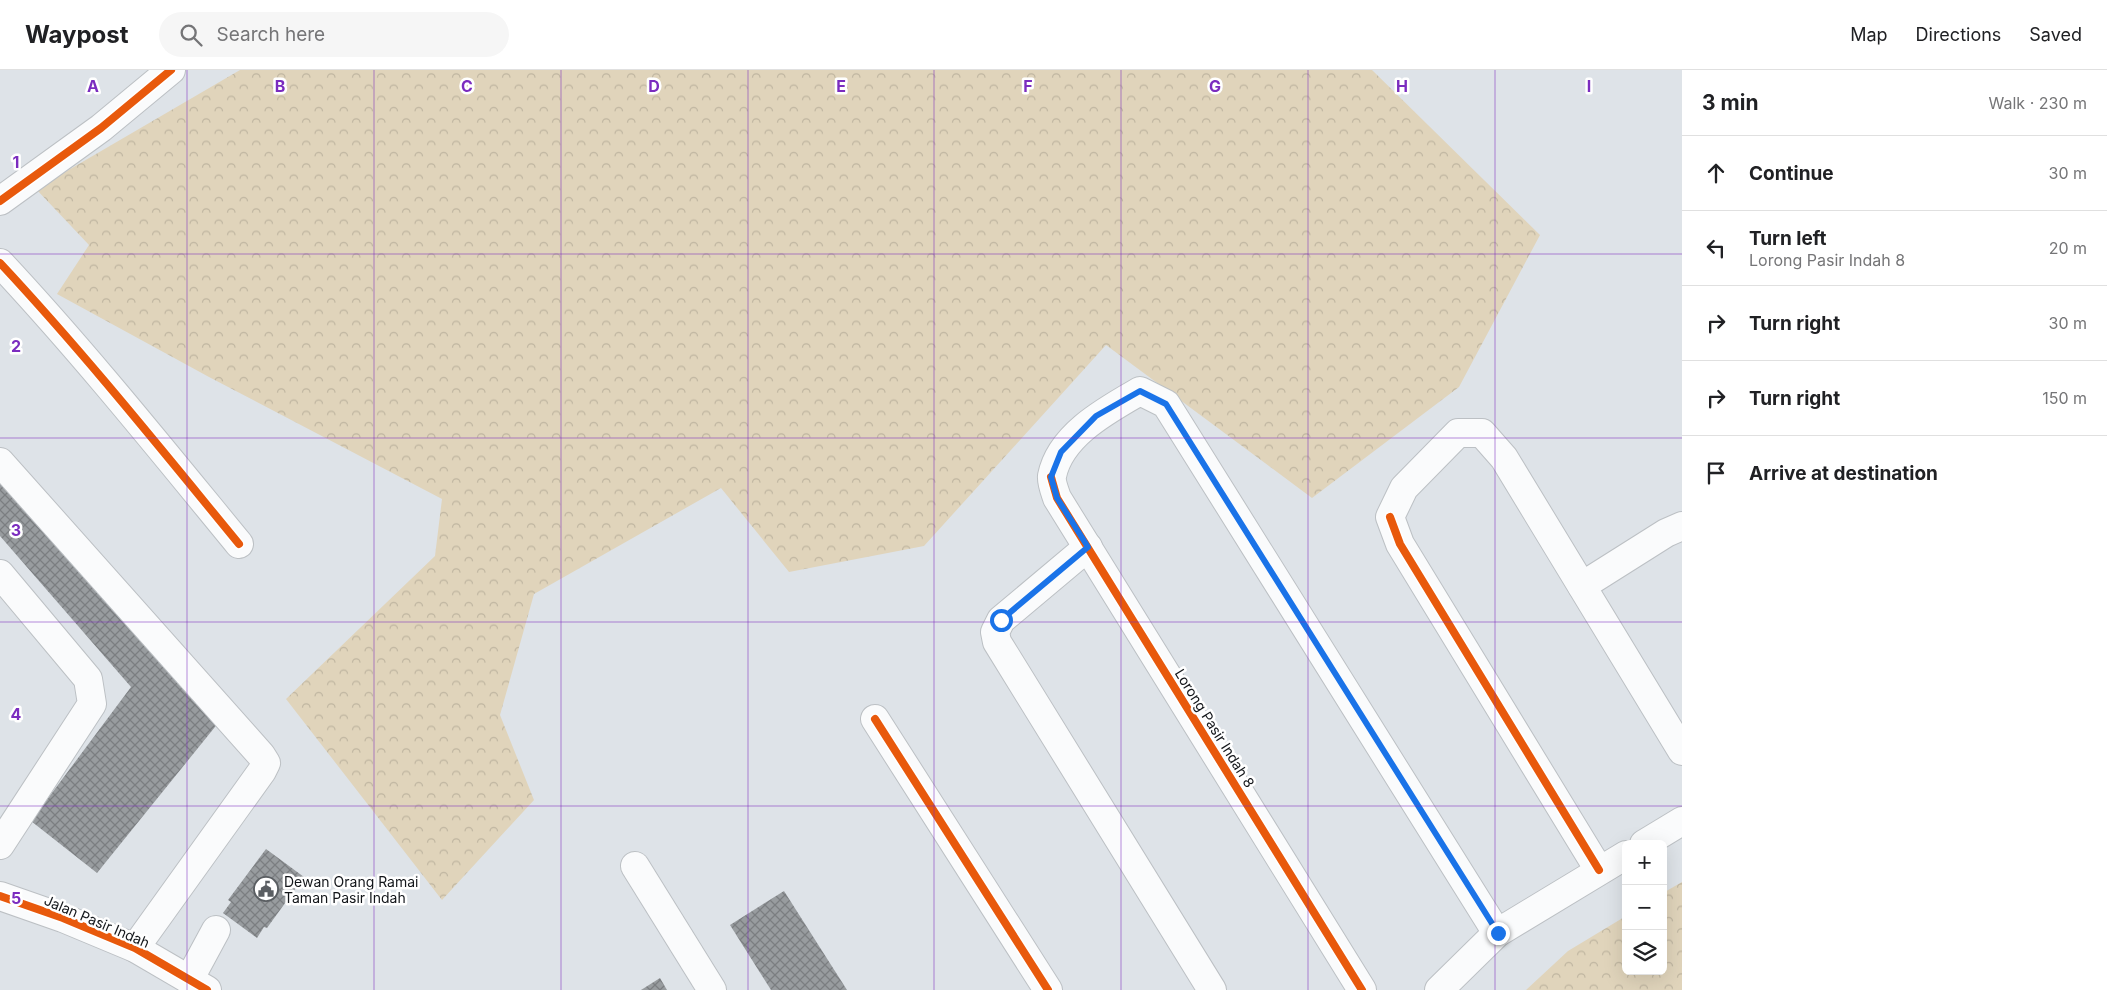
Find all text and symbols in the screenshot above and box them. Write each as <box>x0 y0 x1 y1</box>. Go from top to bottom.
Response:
search box <box>159 12 509 57</box>
text: Waypost <box>25 20 129 49</box>
icon: search <box>177 21 205 49</box>
text: Search here <box>217 23 325 46</box>
text: Map <box>1850 24 1888 45</box>
text: Directions <box>1916 24 2001 45</box>
text: Saved <box>2029 24 2082 45</box>
text: A <box>87 76 99 96</box>
text: B <box>275 76 285 96</box>
text: C <box>461 76 473 96</box>
text: D <box>648 76 660 96</box>
text: E <box>836 76 846 96</box>
text: F <box>1023 76 1033 96</box>
text: G <box>1209 76 1221 96</box>
text: H <box>1396 76 1408 96</box>
text: I <box>1587 76 1591 96</box>
text: 3 min <box>1702 90 1758 115</box>
text: Walk · 230 m <box>1989 93 2087 113</box>
text: 1 <box>13 152 19 172</box>
icon: ahead <box>1702 159 1730 187</box>
text: Continue <box>1749 162 1834 185</box>
text: 30 m <box>2049 163 2087 183</box>
text: Turn left <box>1749 227 1827 250</box>
icon: left <box>1702 234 1730 262</box>
text: 20 m <box>2049 238 2087 258</box>
text: Lorong Pasir Indah 8 <box>1749 250 1905 270</box>
icon: right <box>1702 309 1730 337</box>
text: Turn right <box>1749 312 1840 335</box>
text: 30 m <box>2049 313 2087 333</box>
text: 2 <box>11 336 21 356</box>
icon: right <box>1702 384 1730 412</box>
text: Turn right <box>1749 387 1840 410</box>
text: 150 m <box>2042 388 2087 408</box>
icon: arrive <box>1702 459 1730 487</box>
text: Arrive at destination <box>1749 462 1938 485</box>
text: 3 <box>11 520 21 540</box>
route start <box>990 609 1013 632</box>
street label: Lorong Pasir Indah 8 <box>1172 666 1258 790</box>
text: 4 <box>11 704 22 724</box>
map controls <box>1622 840 1667 975</box>
button: + <box>1622 840 1667 885</box>
place label: Dewan Orang Ramai Taman Pasir Indah <box>284 873 419 906</box>
public building icon: Dewan Orang Ramai Taman Pasir Indah <box>253 876 279 902</box>
button: − <box>1622 885 1667 930</box>
text: 5 <box>11 888 21 908</box>
street label: Jalan Pasir Indah <box>42 891 152 951</box>
route end <box>1487 922 1510 945</box>
button: layers <box>1622 930 1667 975</box>

